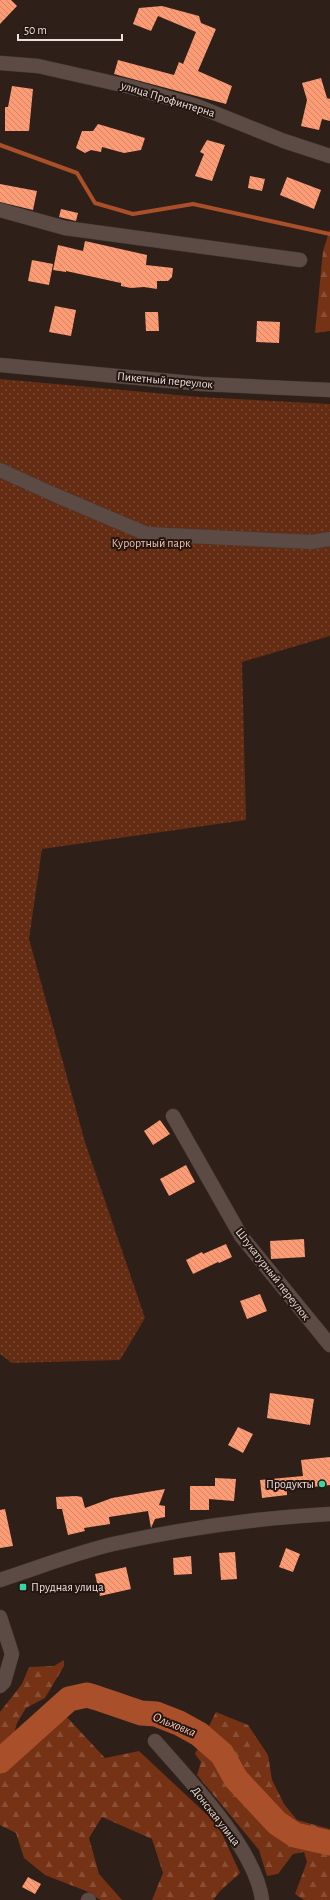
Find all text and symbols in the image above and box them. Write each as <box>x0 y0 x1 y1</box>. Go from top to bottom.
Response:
scale bar <box>18 16 122 42</box>
text: 50 m <box>24 24 47 36</box>
street label: улица Профинтерна <box>118 79 217 120</box>
street label: Пикетный переулок <box>116 370 214 391</box>
park label: Курортный парк <box>111 537 191 550</box>
street label: Штукатурный переулок <box>233 1226 313 1323</box>
place label: Продукты <box>266 1478 314 1491</box>
marker: Продукты <box>317 1479 327 1489</box>
place label: Прудная улица <box>31 1581 104 1594</box>
marker: Прудная улица <box>18 1582 28 1592</box>
water label: Ольховка <box>151 1710 198 1740</box>
street label: Донская улица <box>189 1784 243 1849</box>

